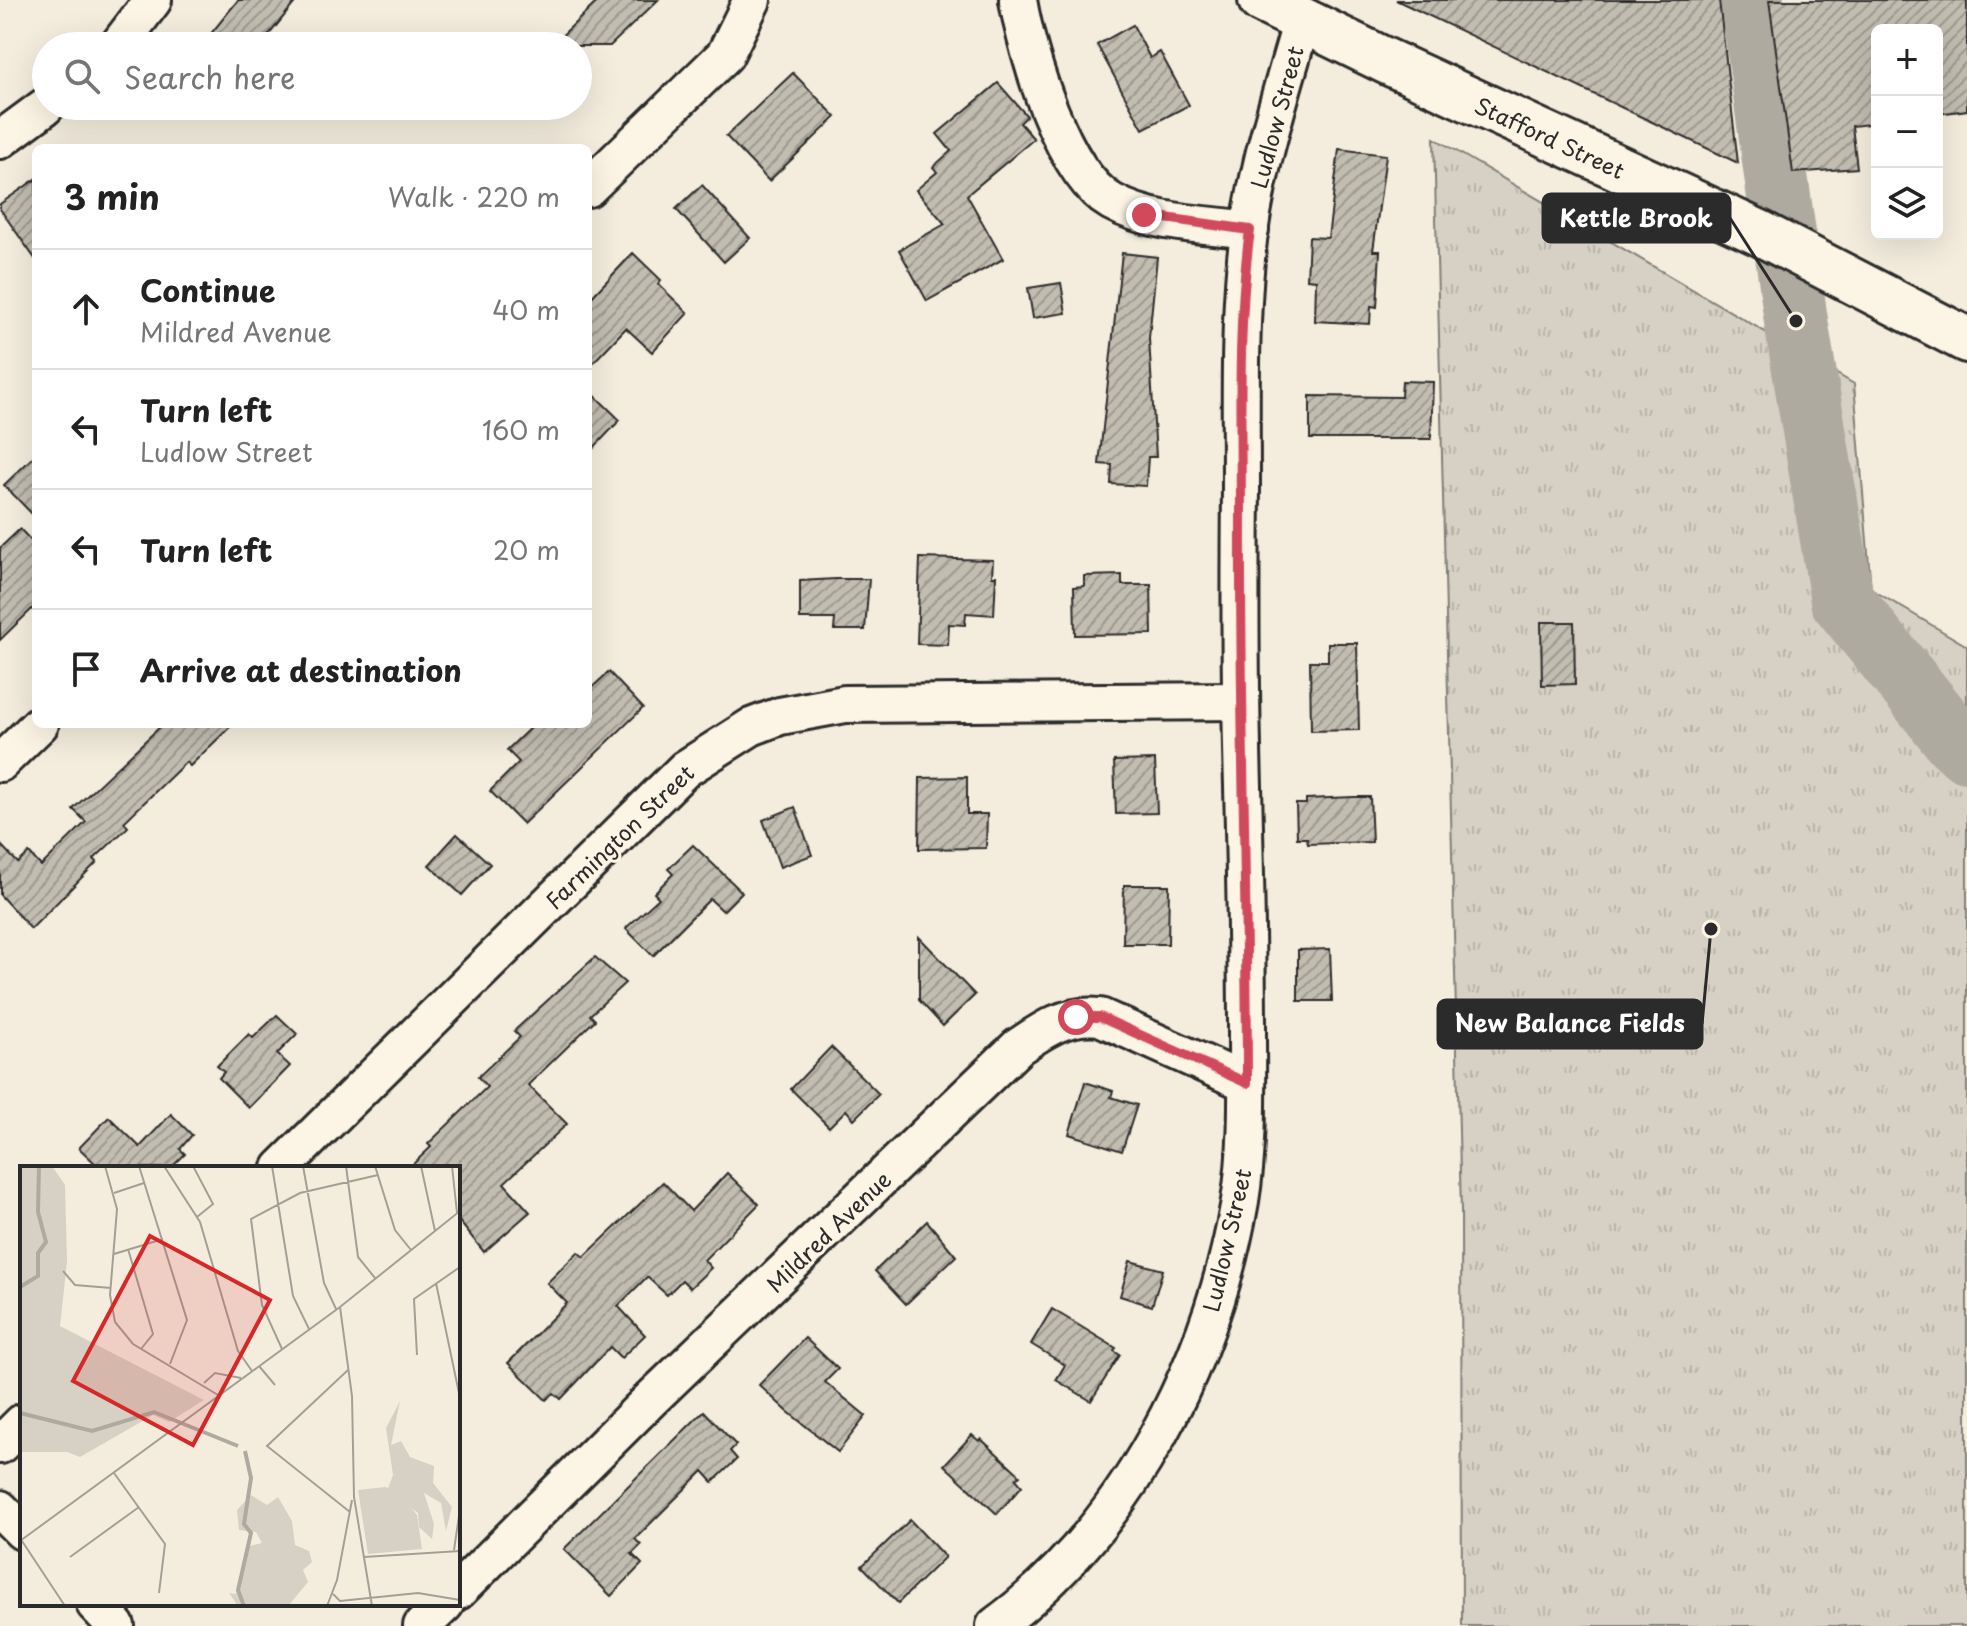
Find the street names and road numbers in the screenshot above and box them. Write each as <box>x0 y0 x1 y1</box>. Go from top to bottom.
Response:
street label: Ludlow Street <box>1241 42 1311 192</box>
street label: Stafford Street <box>1470 88 1630 186</box>
street label: Farmington Street <box>537 756 701 916</box>
street label: Mildred Avenue <box>758 1163 898 1299</box>
street label: Ludlow Street <box>1193 1165 1259 1315</box>

